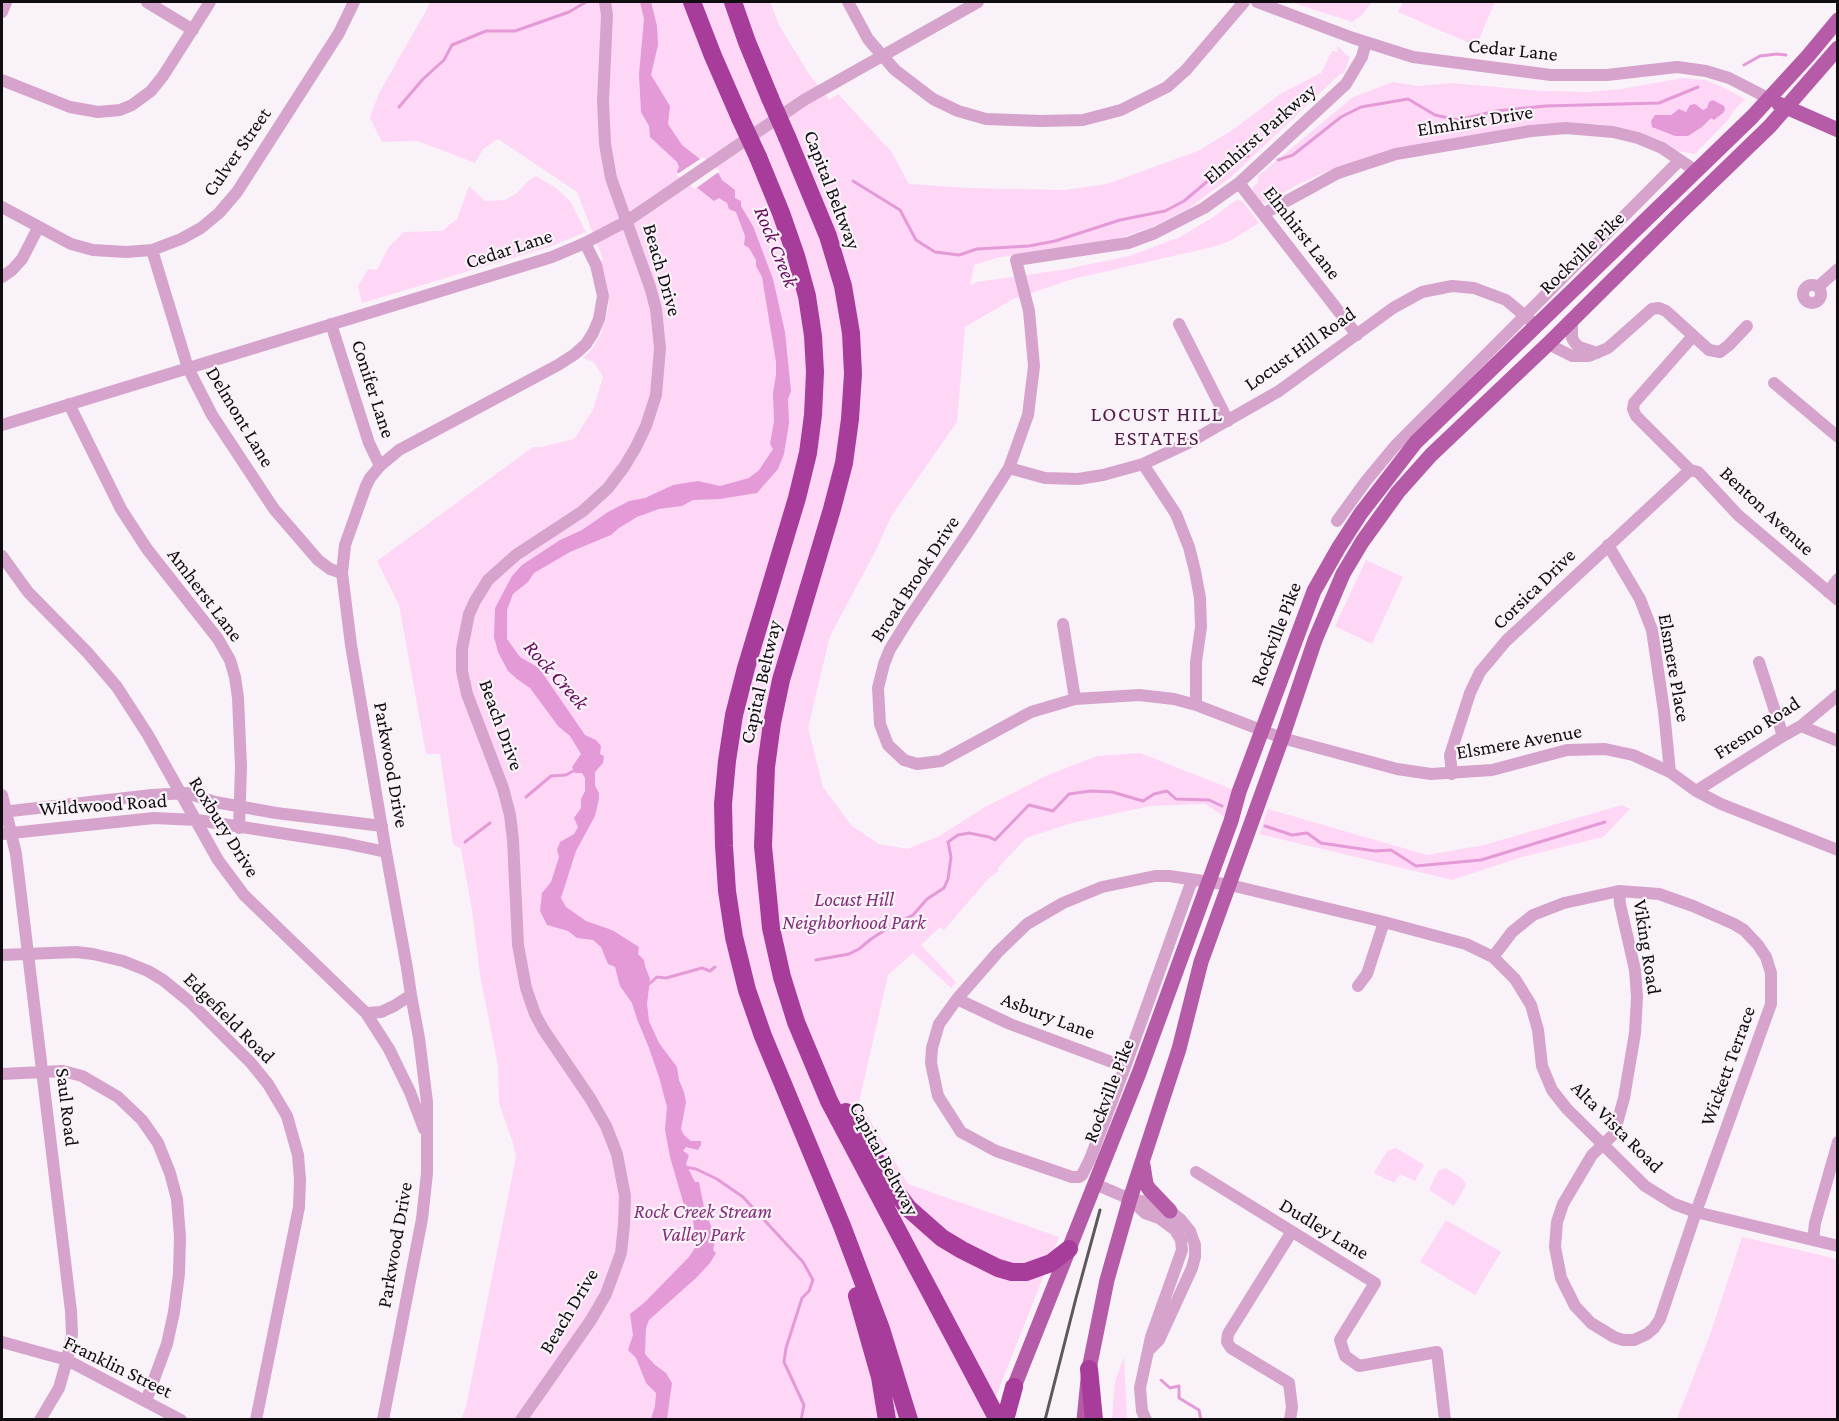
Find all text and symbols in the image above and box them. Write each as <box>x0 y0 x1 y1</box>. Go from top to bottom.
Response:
street label: Cedar Lane <box>1467 33 1559 67</box>
street label: Elmhirst Parkway <box>1199 79 1321 189</box>
street label: Elmhirst Drive <box>1415 100 1535 142</box>
street label: Culver Street <box>198 103 276 201</box>
street label: Capital Beltway <box>798 127 866 253</box>
street label: Elmhirst Lane <box>1258 181 1346 285</box>
water label: Rock Creek <box>748 203 804 291</box>
street label: Rockville Pike <box>1534 206 1630 300</box>
street label: Beach Drive <box>637 221 687 319</box>
street label: Cedar Lane <box>463 224 555 274</box>
street label: Locust Hill Road <box>1240 302 1360 396</box>
street label: Conifer Lane <box>346 337 400 441</box>
street label: Delmont Lane <box>201 362 279 472</box>
district label: LOCUST HILL ESTATES <box>1090 402 1224 452</box>
street label: Benton Avenue <box>1715 461 1819 561</box>
street label: Broad Brook Drive <box>865 512 965 646</box>
street label: Amherst Lane <box>162 543 248 647</box>
street label: Corsica Drive <box>1487 543 1581 635</box>
street label: Rockville Pike <box>1245 579 1307 689</box>
street label: Elsmere Place <box>1653 612 1695 724</box>
street label: Capital Beltway <box>735 618 787 746</box>
water label: Rock Creek <box>518 635 594 715</box>
street label: Beach Drive <box>473 676 529 774</box>
street label: Fresno Road <box>1709 691 1805 765</box>
street label: Parkwood Drive <box>368 700 414 830</box>
street label: Elsmere Avenue <box>1454 719 1584 765</box>
street label: Roxbury Drive <box>184 772 264 882</box>
street label: Wildwood Road <box>38 789 168 821</box>
park label: Locust Hill Neighborhood Park <box>782 888 926 935</box>
street label: Viking Road <box>1628 898 1666 996</box>
street label: Edgefield Road <box>178 967 280 1069</box>
street label: Asbury Lane <box>998 987 1098 1045</box>
street label: Wickett Terrace <box>1695 1003 1761 1129</box>
street label: Rockville Pike <box>1078 1036 1140 1146</box>
street label: Saul Road <box>50 1066 84 1148</box>
street label: Alta Vista Road <box>1566 1076 1668 1178</box>
street label: Capital Beltway <box>844 1098 924 1220</box>
street label: Parkwood Drive <box>372 1180 418 1310</box>
street label: Dudley Lane <box>1275 1193 1373 1265</box>
park label: Rock Creek Stream Valley Park <box>634 1200 772 1247</box>
street label: Beach Drive <box>534 1264 604 1358</box>
street label: Franklin Street <box>60 1330 176 1404</box>

